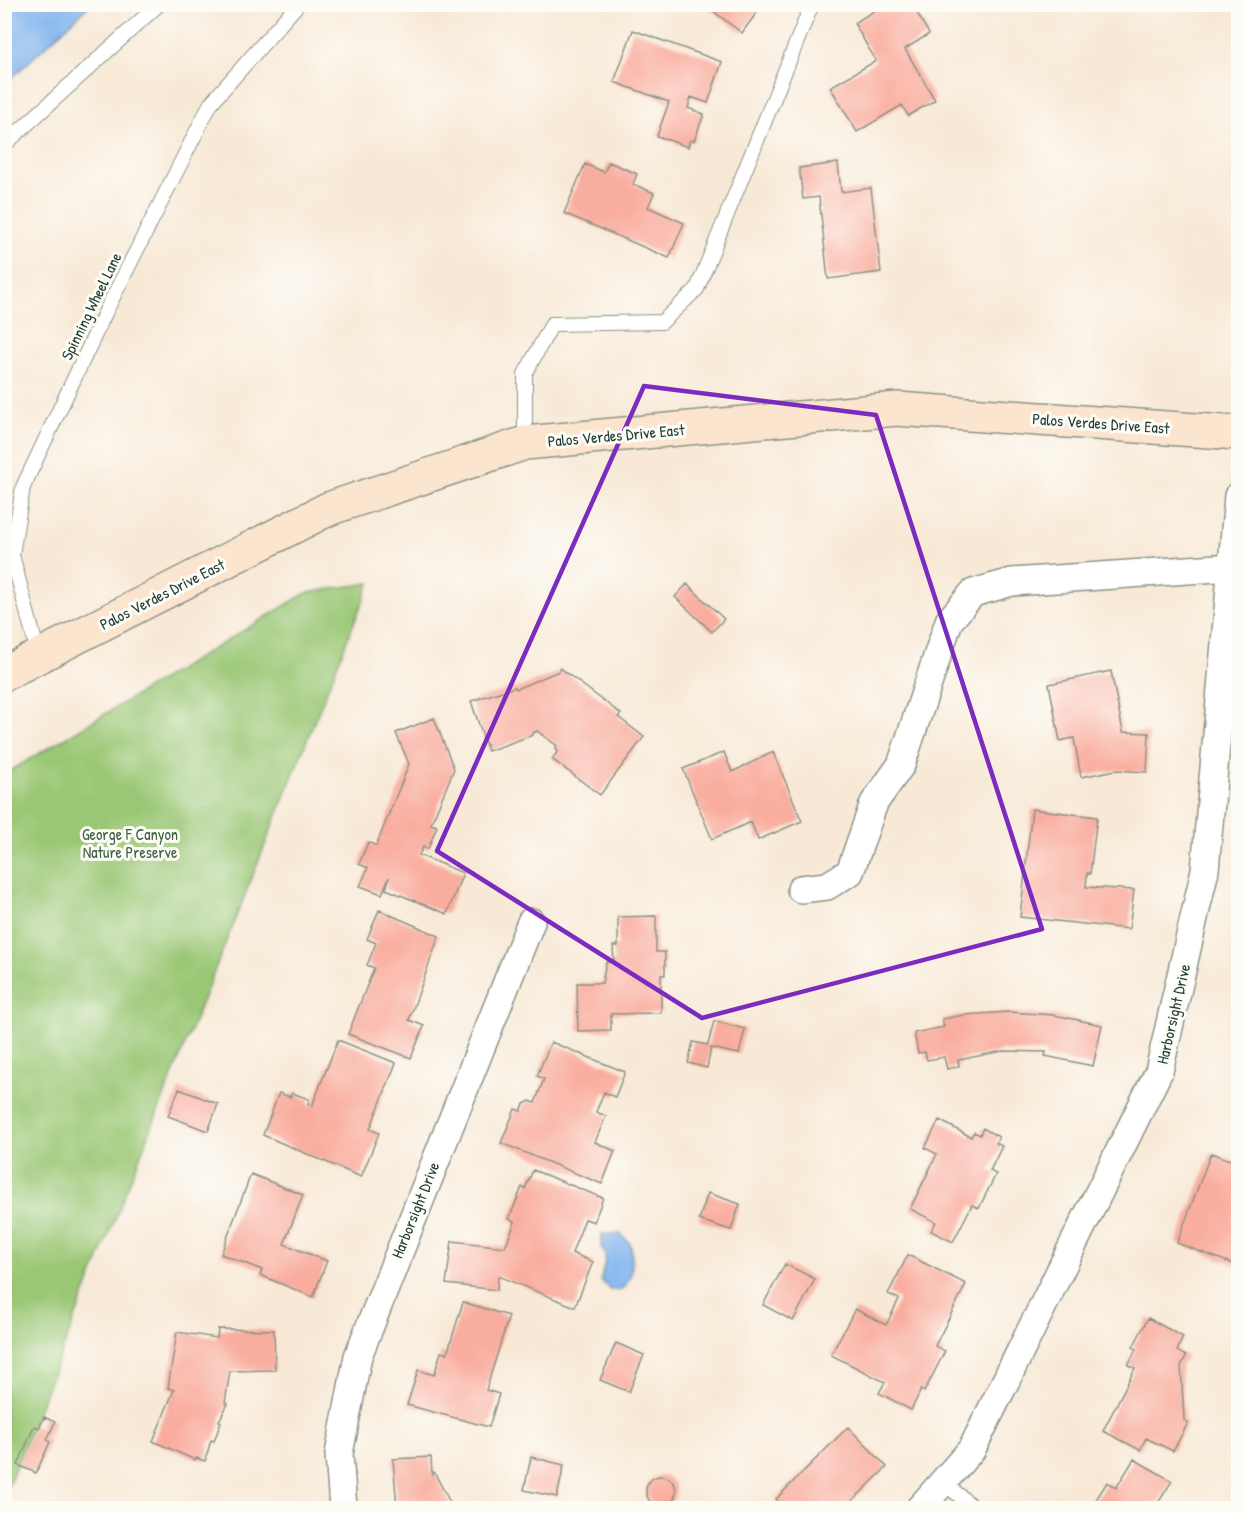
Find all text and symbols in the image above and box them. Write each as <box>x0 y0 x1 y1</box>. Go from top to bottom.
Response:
street label: Spinning Wheel Lane <box>55 248 127 363</box>
street label: Palos Verdes Drive East <box>1032 407 1171 439</box>
street label: Palos Verdes Drive East <box>547 418 686 452</box>
street label: Palos Verdes Drive East <box>96 553 229 635</box>
park label: George F Canyon Nature Preserve <box>82 823 178 863</box>
street label: Harborsight Drive <box>1151 961 1195 1066</box>
street label: Harborsight Drive <box>386 1158 445 1261</box>

